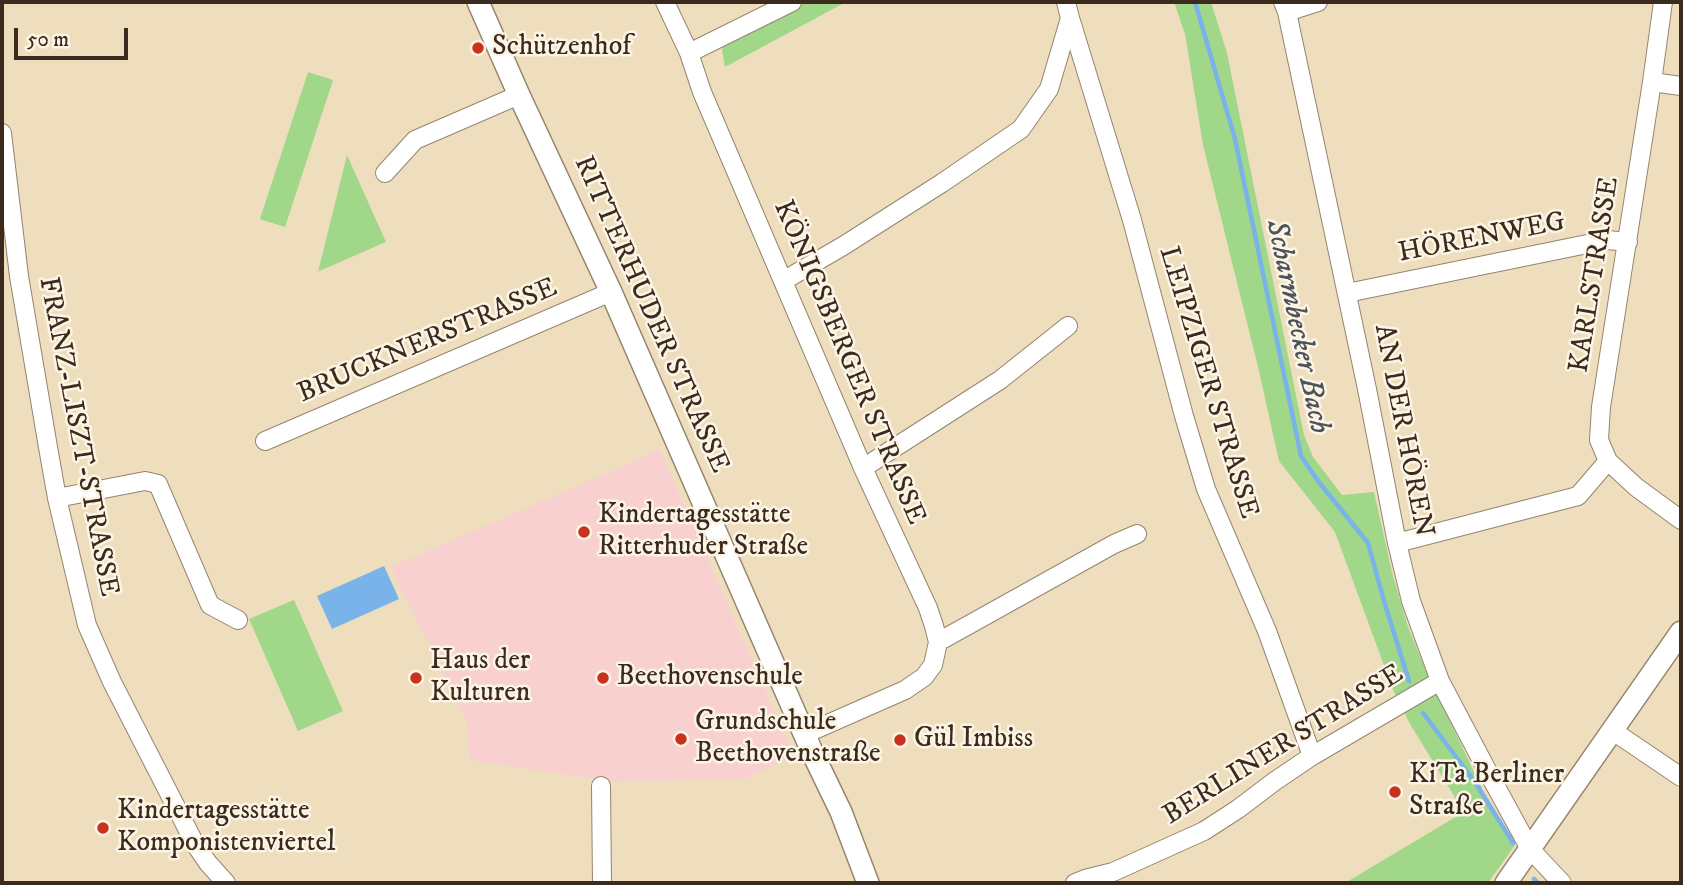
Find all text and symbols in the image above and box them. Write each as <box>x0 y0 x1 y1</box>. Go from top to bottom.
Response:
scale bar <box>18 14 131 58</box>
text: 50 m <box>27 27 69 53</box>
place label: Schützenhof <box>492 31 631 65</box>
marker: Schützenhof <box>470 40 486 56</box>
street label: RITTERHUDER STRASSE <box>565 151 735 479</box>
street label: KARLSTRASSE <box>1564 175 1628 375</box>
street label: KÖNIGSBERGER STRASSE <box>764 196 932 530</box>
street label: HÖRENWEG <box>1396 206 1568 272</box>
water label: Scharmbecker Bach <box>1256 217 1336 437</box>
street label: LEIPZIGER STRASSE <box>1150 243 1264 523</box>
street label: BRUCKNERSTRASSE <box>293 272 563 412</box>
street label: FRANZ-LISZT-STRASSE <box>30 275 124 599</box>
street label: AN DER HÖREN <box>1365 322 1439 540</box>
place label: Kindertagesstätte Ritterhuder Straße <box>598 499 808 565</box>
marker: Kindertagesstätte Ritterhuder Straße <box>576 524 592 540</box>
place label: Haus der Kulturen <box>430 645 530 711</box>
street label: BERLINER STRASSE <box>1158 658 1410 834</box>
place label: Beethovenschule <box>617 661 803 695</box>
marker: Haus der Kulturen <box>408 670 424 686</box>
marker: Beethovenschule <box>595 670 611 686</box>
place label: Grundschule Beethovenstraße <box>695 706 881 772</box>
place label: Gül Imbiss <box>914 723 1033 757</box>
marker: Grundschule Beethovenstraße <box>673 731 689 747</box>
marker: Gül Imbiss <box>892 732 908 748</box>
place label: KiTa Berliner Straße <box>1409 759 1564 825</box>
marker: KiTa Berliner Straße <box>1387 784 1403 800</box>
place label: Kindertagesstätte Komponistenviertel <box>117 795 336 861</box>
marker: Kindertagesstätte Komponistenviertel <box>95 820 111 836</box>

